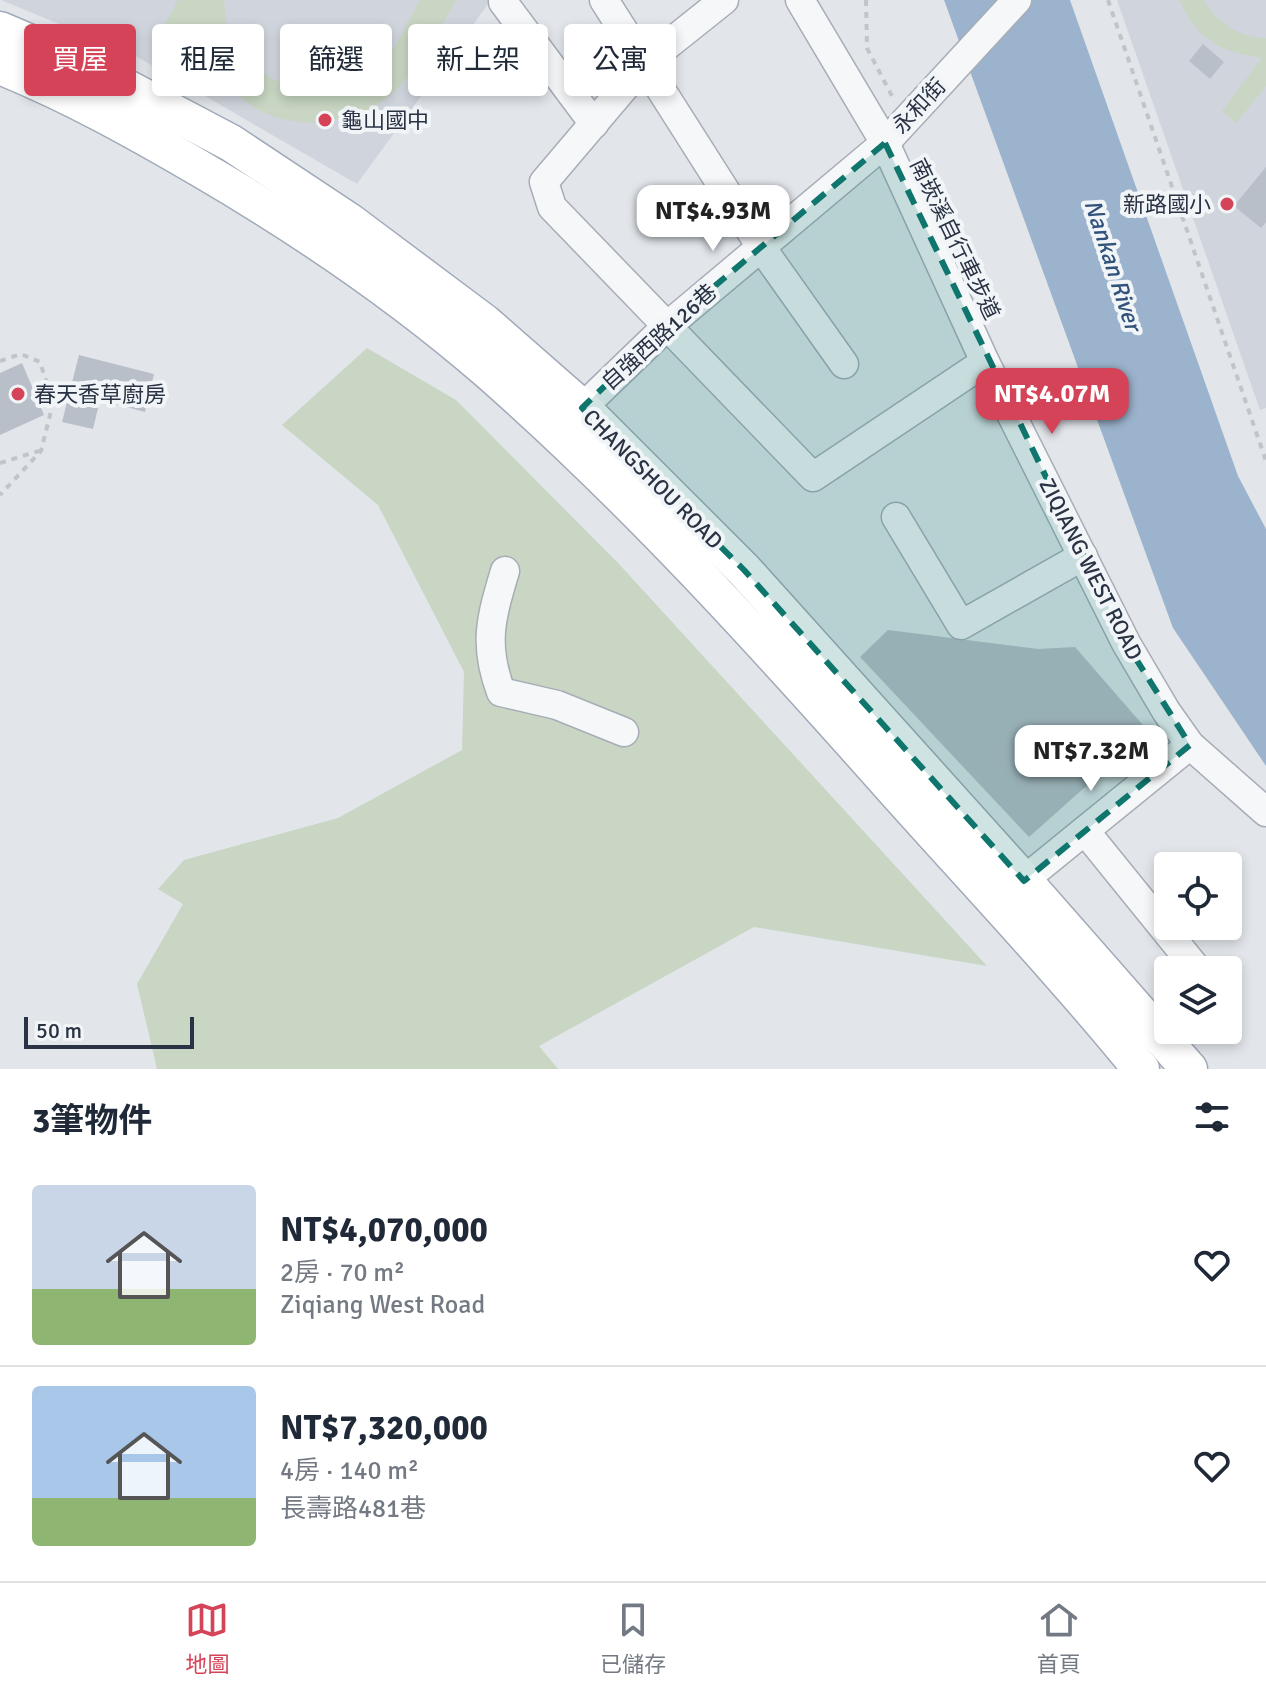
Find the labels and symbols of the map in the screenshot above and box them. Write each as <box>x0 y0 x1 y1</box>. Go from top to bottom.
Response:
street label: 永和街 <box>887 73 951 139</box>
place label: 龜山國中 <box>341 107 429 134</box>
marker: 龜山國中 <box>316 111 334 129</box>
street label: 南崁溪自行車步道 <box>904 154 1006 324</box>
pin: NT$4.93M <box>630 185 796 253</box>
place label: 新路國小 <box>1123 191 1211 218</box>
marker: 新路國小 <box>1218 195 1236 213</box>
water label: Nankan River <box>1078 196 1149 337</box>
street label: 自強西路126巷 <box>596 278 722 396</box>
pin: NT$4.07M <box>969 368 1135 436</box>
place label: 春天香草廚房 <box>34 381 166 408</box>
marker: 春天香草廚房 <box>9 385 27 403</box>
street label: CHANGSHOU ROAD <box>577 403 729 555</box>
street label: ZIQIANG WEST ROAD <box>1034 474 1148 664</box>
pin: NT$7.32M <box>1008 725 1174 793</box>
scale bar <box>24 1013 194 1049</box>

